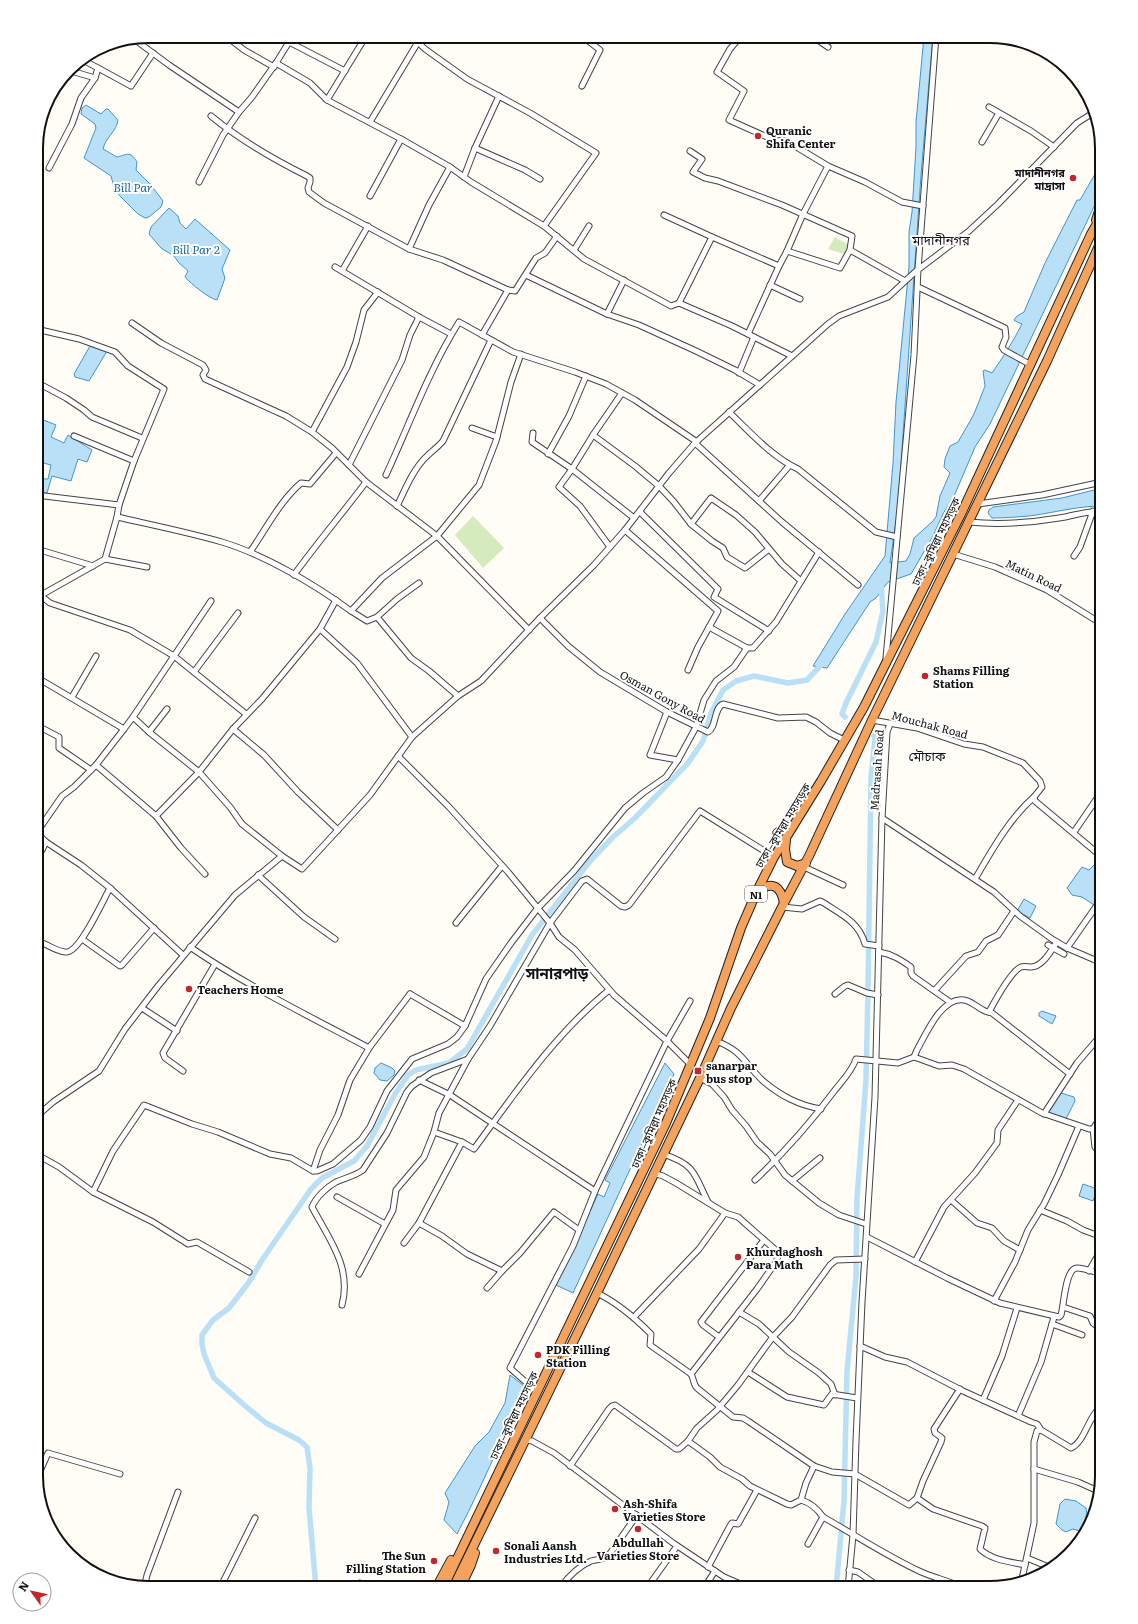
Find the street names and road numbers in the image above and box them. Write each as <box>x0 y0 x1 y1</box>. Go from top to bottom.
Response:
street label: ঢাকা–কুমিল্লা মহাসড়ক <box>906 494 963 589</box>
street label: Matin Road <box>1003 555 1065 596</box>
street label: Osman Gony Road <box>617 666 709 726</box>
street label: Mouchak Road <box>890 706 970 742</box>
street label: Madrasah Road <box>865 729 887 811</box>
street label: ঢাকা–কুমিল্লা মহাসড়ক <box>750 779 814 871</box>
road number: N1 <box>745 886 767 902</box>
street label: ঢাকা–কুমিল্লা মহাসড়ক <box>626 1076 680 1171</box>
street label: ঢাকা–কুমিল্লা মহাসড়ক <box>484 1368 541 1463</box>

